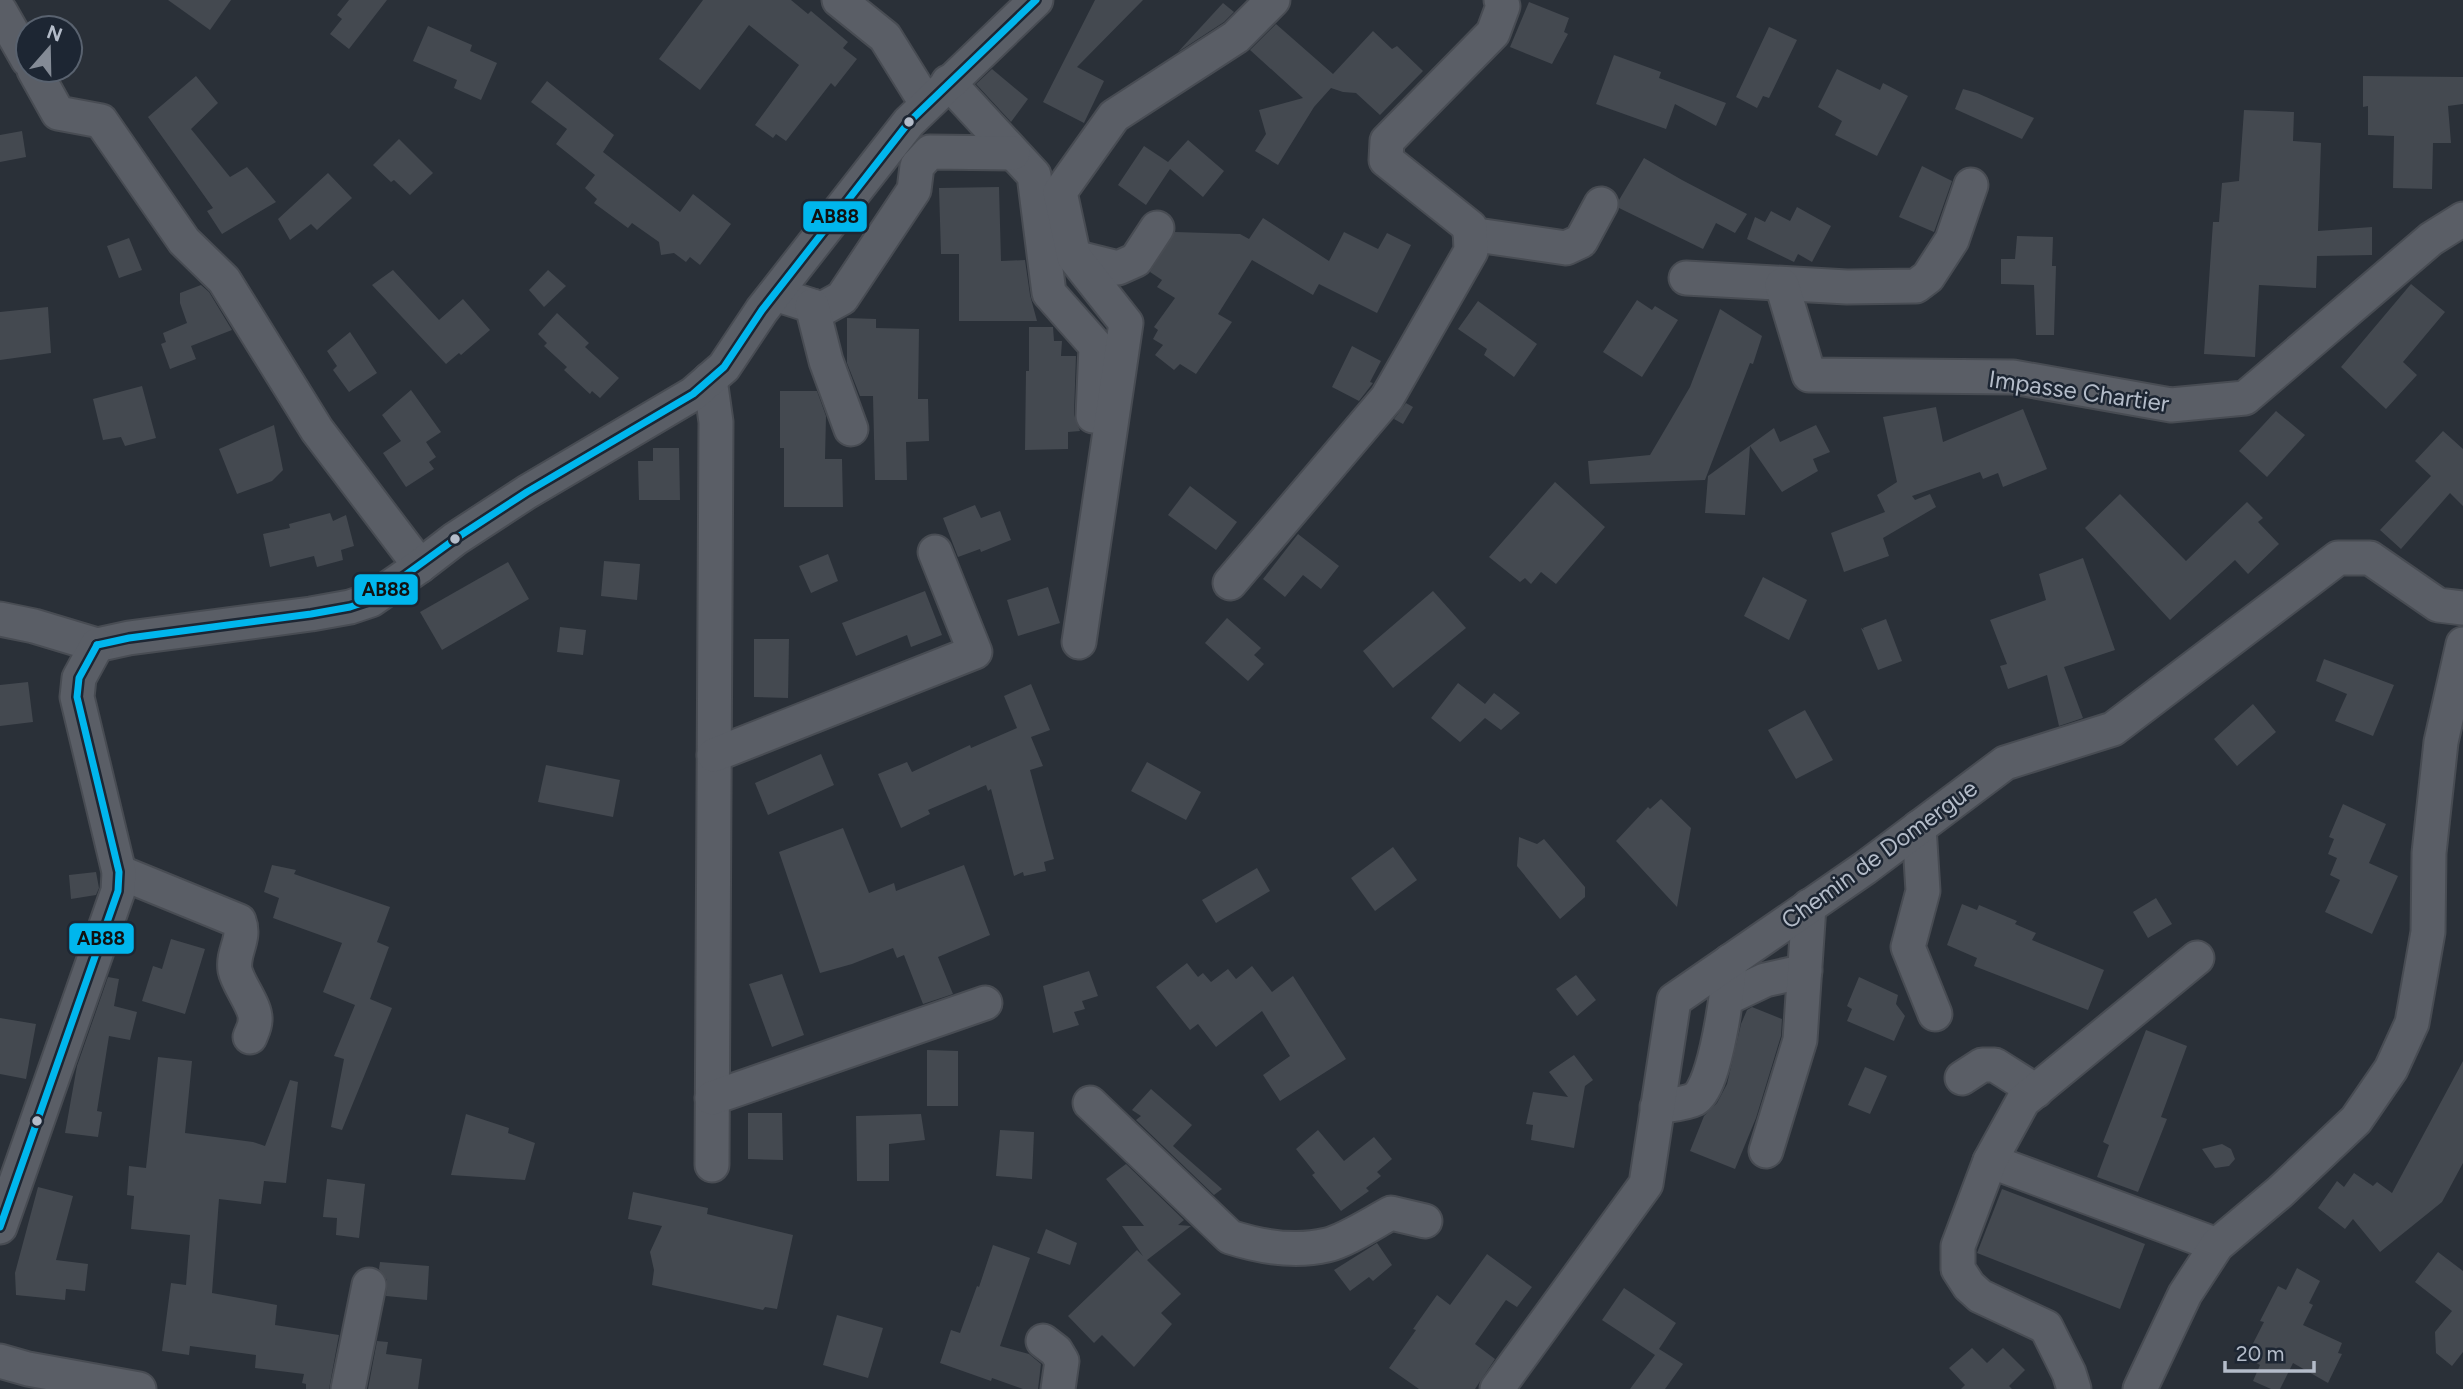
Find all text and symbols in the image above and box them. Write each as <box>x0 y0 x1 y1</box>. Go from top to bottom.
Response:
north arrow <box>14 14 84 84</box>
text: N <box>44 20 65 47</box>
unlabelled marker <box>902 115 916 129</box>
line badge: AB88 <box>802 200 868 233</box>
text: AB88 <box>811 205 859 228</box>
street label: Impasse Chartier <box>1987 364 2171 418</box>
unlabelled marker <box>448 532 462 546</box>
line badge: AB88 <box>353 573 419 606</box>
text: AB88 <box>362 578 410 601</box>
street label: Chemin de Domergue <box>1775 773 1983 935</box>
line badge: AB88 <box>68 922 135 955</box>
text: AB88 <box>77 927 125 950</box>
unlabelled marker <box>30 1114 44 1128</box>
scale bar <box>2225 1330 2314 1374</box>
text: 20 m <box>2236 1341 2284 1366</box>

